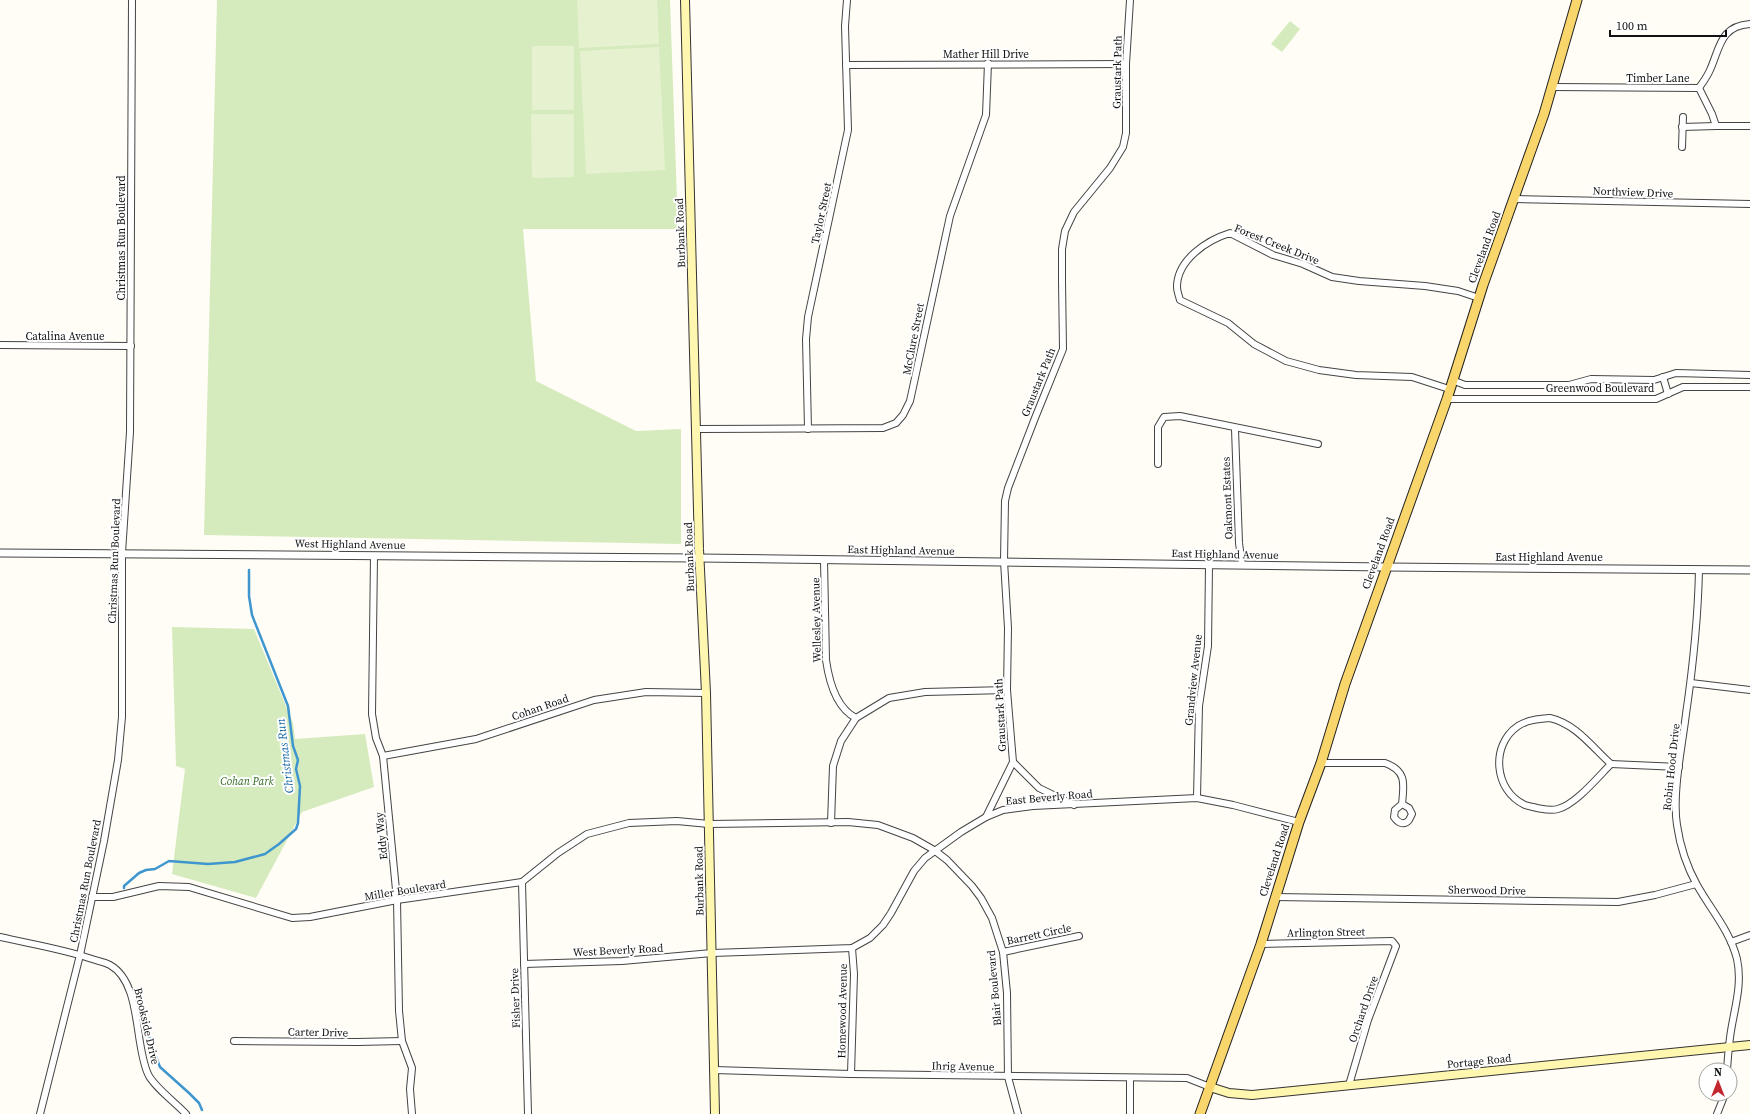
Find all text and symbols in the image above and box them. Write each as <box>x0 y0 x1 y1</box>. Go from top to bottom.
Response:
scale bar <box>1610 12 1726 38</box>
text: 100 m <box>1616 18 1648 34</box>
street label: Graustark Path <box>1109 35 1126 109</box>
street label: Mather Hill Drive <box>943 47 1029 62</box>
street label: Timber Lane <box>1626 71 1690 86</box>
street label: Christmas Run Boulevard <box>114 175 129 301</box>
street label: Taylor Street <box>808 181 835 245</box>
street label: Northview Drive <box>1592 184 1674 201</box>
street label: Burbank Road <box>672 197 689 268</box>
street label: Cleveland Road <box>1464 208 1505 285</box>
street label: Forest Creek Drive <box>1232 221 1322 269</box>
street label: McClure Street <box>899 302 928 376</box>
street label: Catalina Avenue <box>25 329 105 344</box>
street label: Graustark Path <box>1018 345 1059 419</box>
street label: Greenwood Boulevard <box>1546 381 1655 396</box>
street label: Oakmont Estates <box>1219 456 1236 540</box>
street label: Christmas Run Boulevard <box>105 497 124 624</box>
street label: Cleveland Road <box>1358 514 1399 591</box>
street label: Burbank Road <box>681 521 698 592</box>
street label: West Highland Avenue <box>294 536 406 553</box>
street label: East Highland Avenue <box>847 542 955 559</box>
street label: East Highland Avenue <box>1171 546 1279 563</box>
street label: East Highland Avenue <box>1495 550 1603 565</box>
street label: Wellesley Avenue <box>808 577 825 663</box>
street label: Grandview Avenue <box>1181 633 1206 726</box>
street label: Graustark Path <box>991 678 1010 752</box>
street label: Cohan Road <box>510 691 571 724</box>
water label: Christmas Run <box>272 718 298 794</box>
street label: Robin Hood Drive <box>1659 722 1684 811</box>
park label: Cohan Park <box>220 774 274 789</box>
street label: East Beverly Road <box>1005 786 1094 809</box>
street label: Eddy Way <box>372 811 391 860</box>
street label: Christmas Run Boulevard <box>66 818 105 944</box>
street label: Cleveland Road <box>1256 821 1294 898</box>
street label: Burbank Road <box>691 845 708 916</box>
street label: Miller Boulevard <box>363 877 448 904</box>
street label: Sherwood Drive <box>1448 882 1527 899</box>
street label: Barrett Circle <box>1005 920 1073 949</box>
street label: Arlington Street <box>1287 924 1366 941</box>
street label: West Beverly Road <box>572 941 664 960</box>
street label: Blair Boulevard <box>984 949 1005 1026</box>
street label: Homewood Avenue <box>834 963 851 1059</box>
street label: Fisher Drive <box>507 967 524 1028</box>
street label: Orchard Drive <box>1345 973 1382 1045</box>
street label: Brookside Drive <box>130 986 163 1066</box>
street label: Carter Drive <box>288 1024 349 1041</box>
street label: Portage Road <box>1446 1051 1513 1072</box>
street label: Ihrig Avenue <box>931 1058 995 1075</box>
north arrow <box>1698 1062 1738 1102</box>
text: N <box>1714 1065 1722 1080</box>

